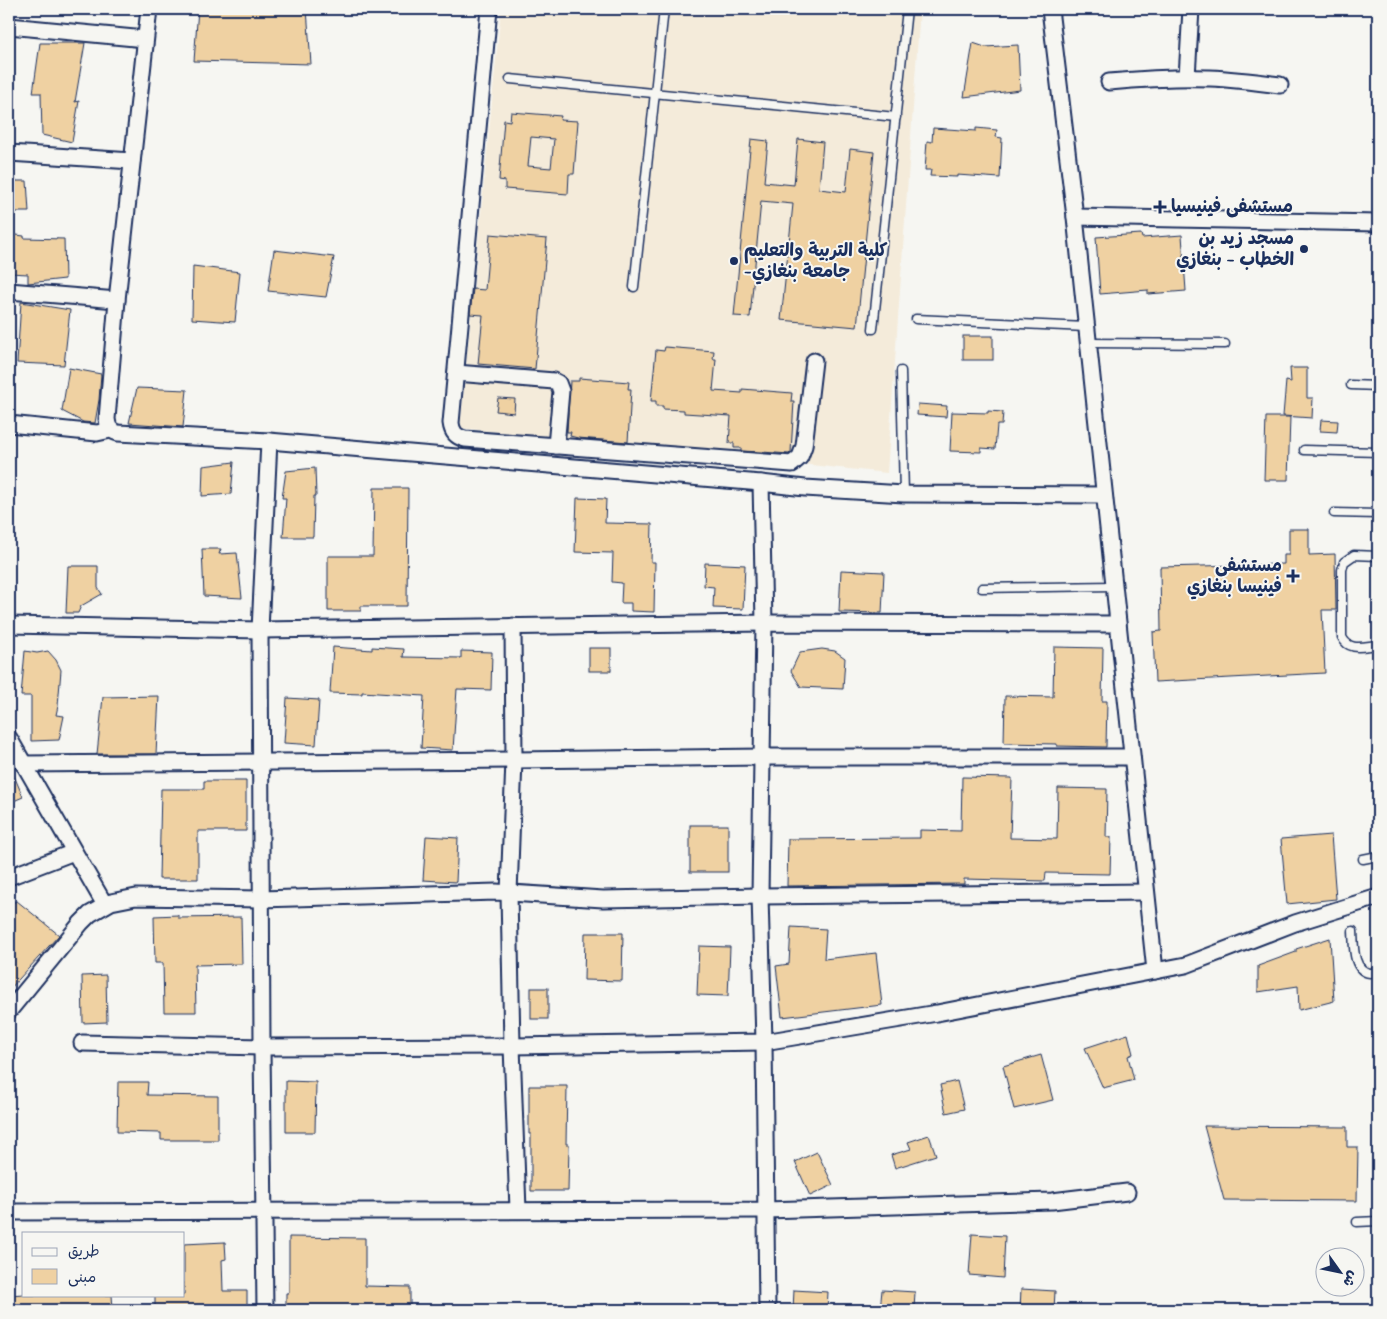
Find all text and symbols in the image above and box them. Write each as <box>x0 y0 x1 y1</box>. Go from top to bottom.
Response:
place label: مستشفى فينيسيا <box>1171 195 1293 219</box>
marker: مستشفى فينيسيا <box>1153 200 1167 214</box>
place label: مسجد زيد بن الخطاب - بنغازي <box>1176 227 1294 273</box>
place label: كلية التربية والتعليم -جامعة بنغازي <box>744 239 888 285</box>
marker: مسجد زيد بن الخطاب - بنغازي <box>1298 243 1310 255</box>
marker: كلية التربية والتعليم -جامعة بنغازي <box>728 255 740 267</box>
place label: مستشفى فينيسا بنغازي <box>1187 554 1282 600</box>
marker: مستشفى فينيسا بنغازي <box>1286 569 1300 583</box>
legend <box>22 1232 185 1296</box>
text: طريق <box>68 1242 100 1262</box>
north arrow <box>1314 1246 1364 1296</box>
text: ش <box>1338 1267 1362 1290</box>
text: مبنى <box>68 1268 96 1288</box>

